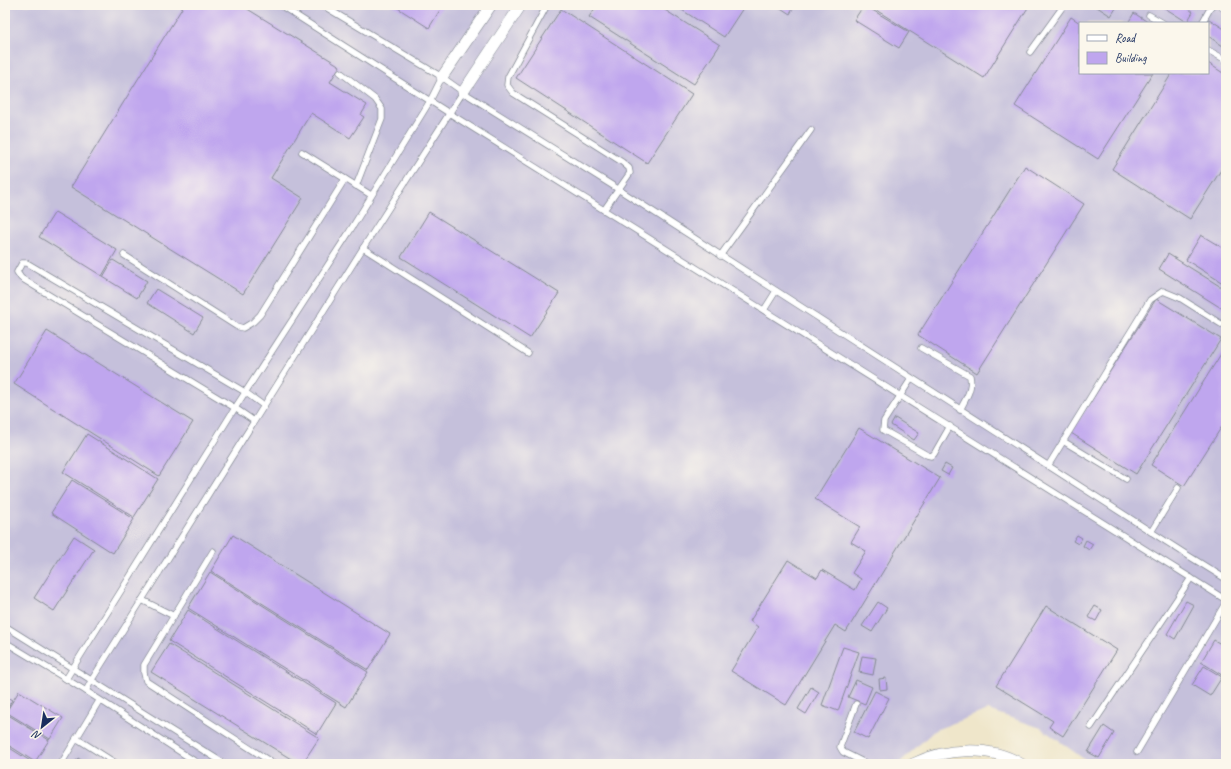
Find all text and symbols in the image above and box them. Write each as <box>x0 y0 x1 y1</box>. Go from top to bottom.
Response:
legend <box>1079 22 1209 74</box>
text: Road <box>1115 30 1137 46</box>
text: Building <box>1115 50 1147 66</box>
north arrow <box>22 707 62 747</box>
text: N <box>29 727 43 743</box>

